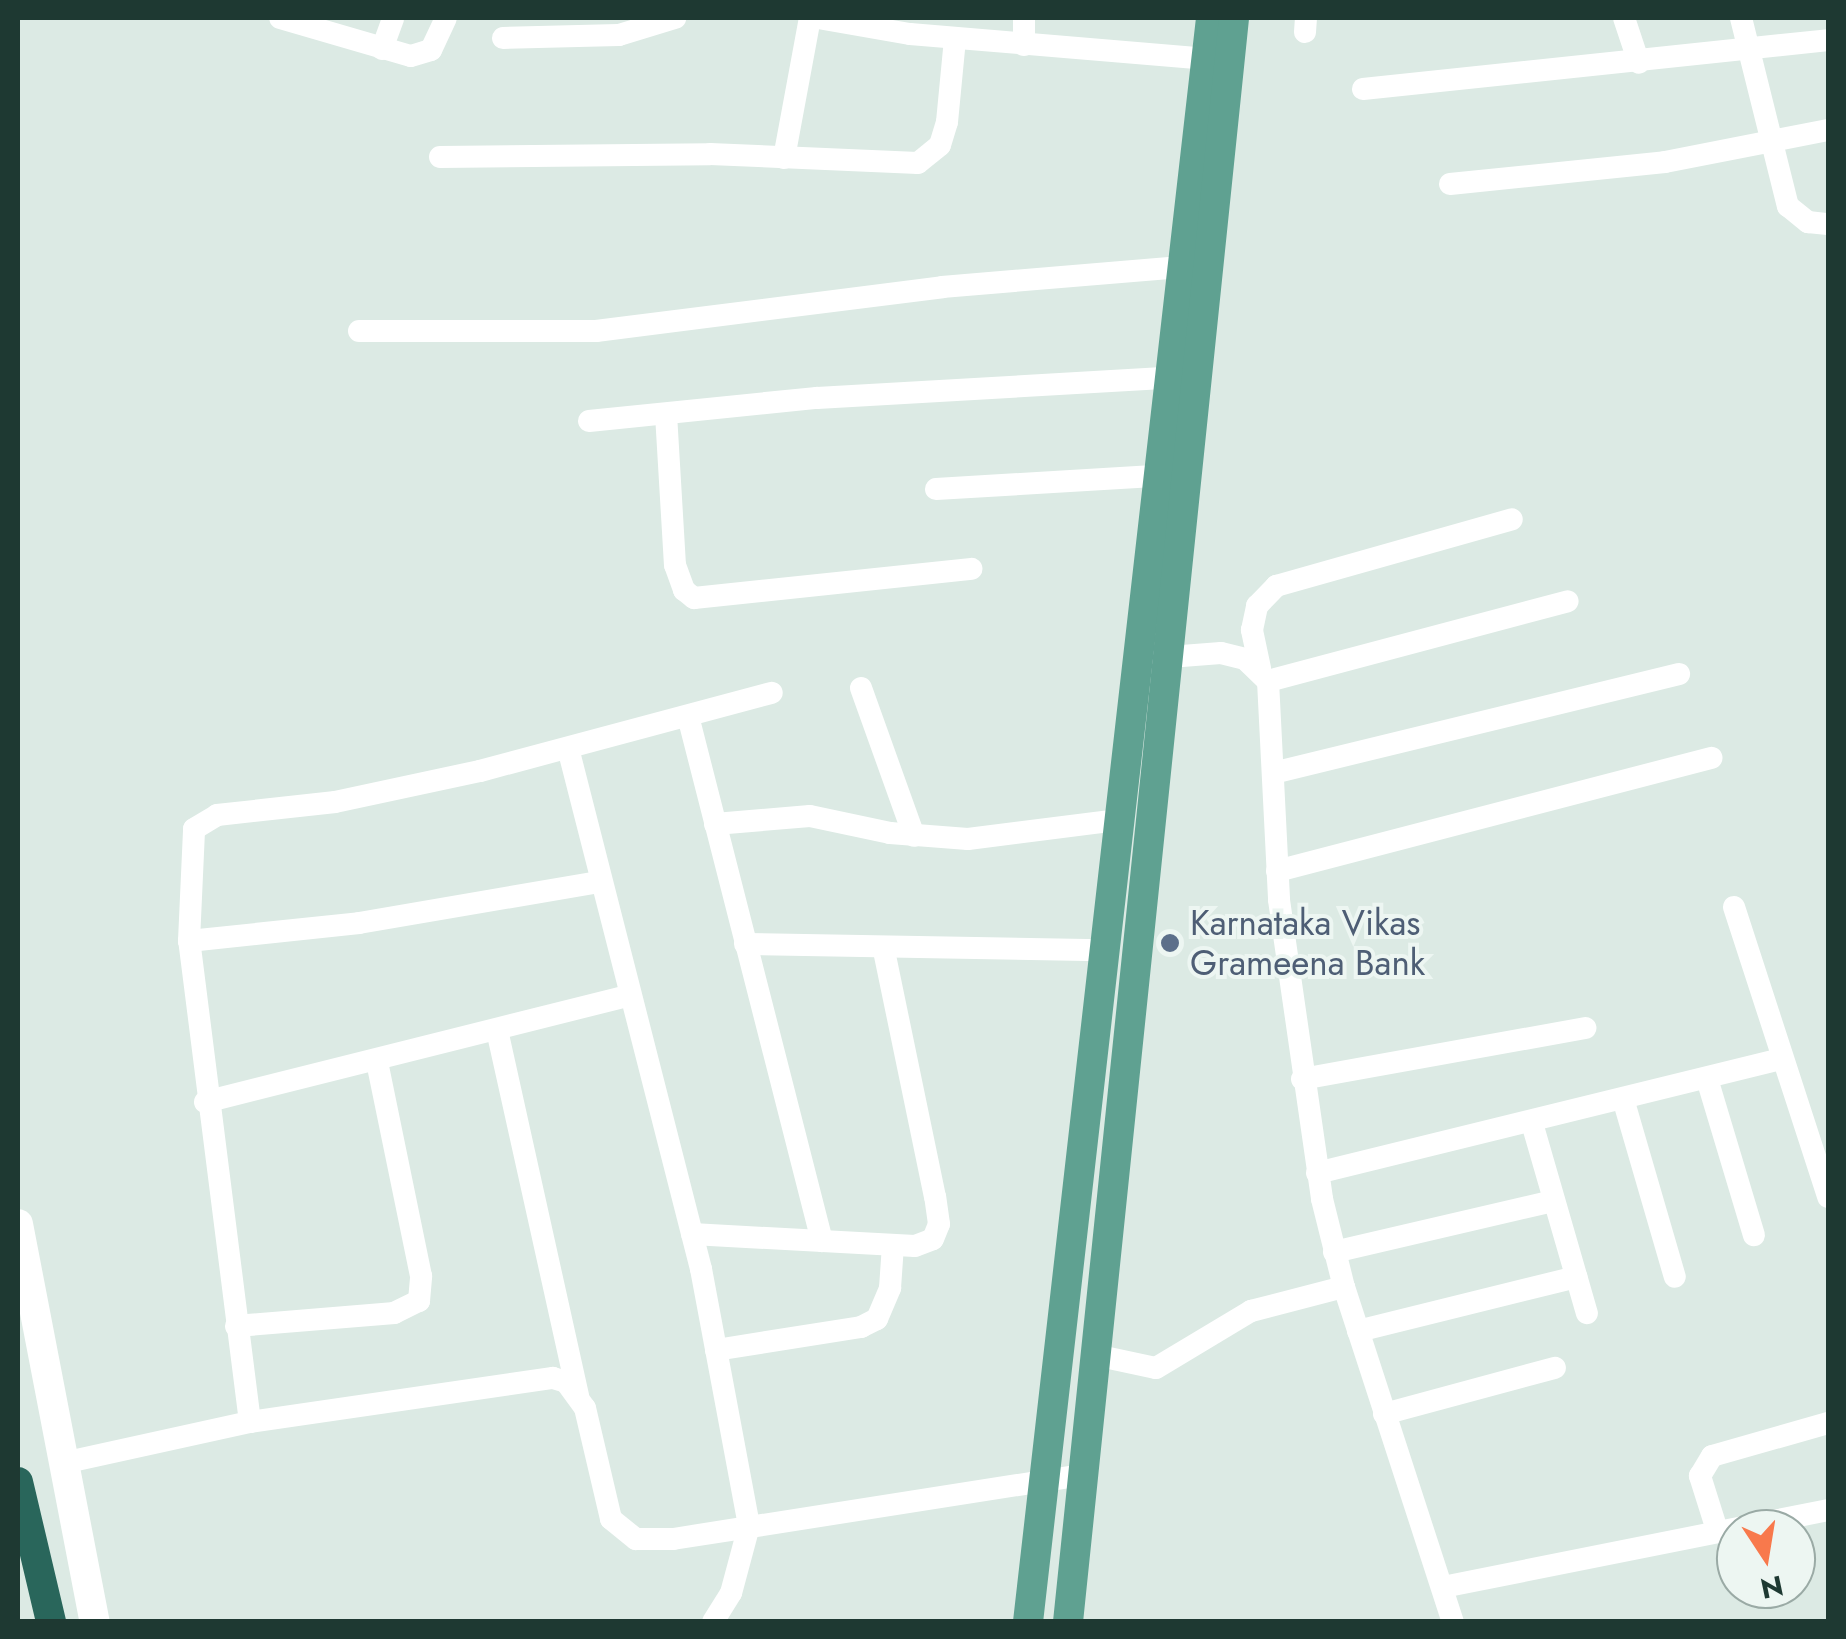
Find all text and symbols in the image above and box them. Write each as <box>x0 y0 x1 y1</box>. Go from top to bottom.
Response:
place label: Karnataka Vikas Grameena Bank <box>1190 902 1425 984</box>
marker: Karnataka Vikas Grameena Bank <box>1159 932 1181 954</box>
north arrow <box>1716 1509 1816 1609</box>
text: N <box>1757 1565 1787 1609</box>

